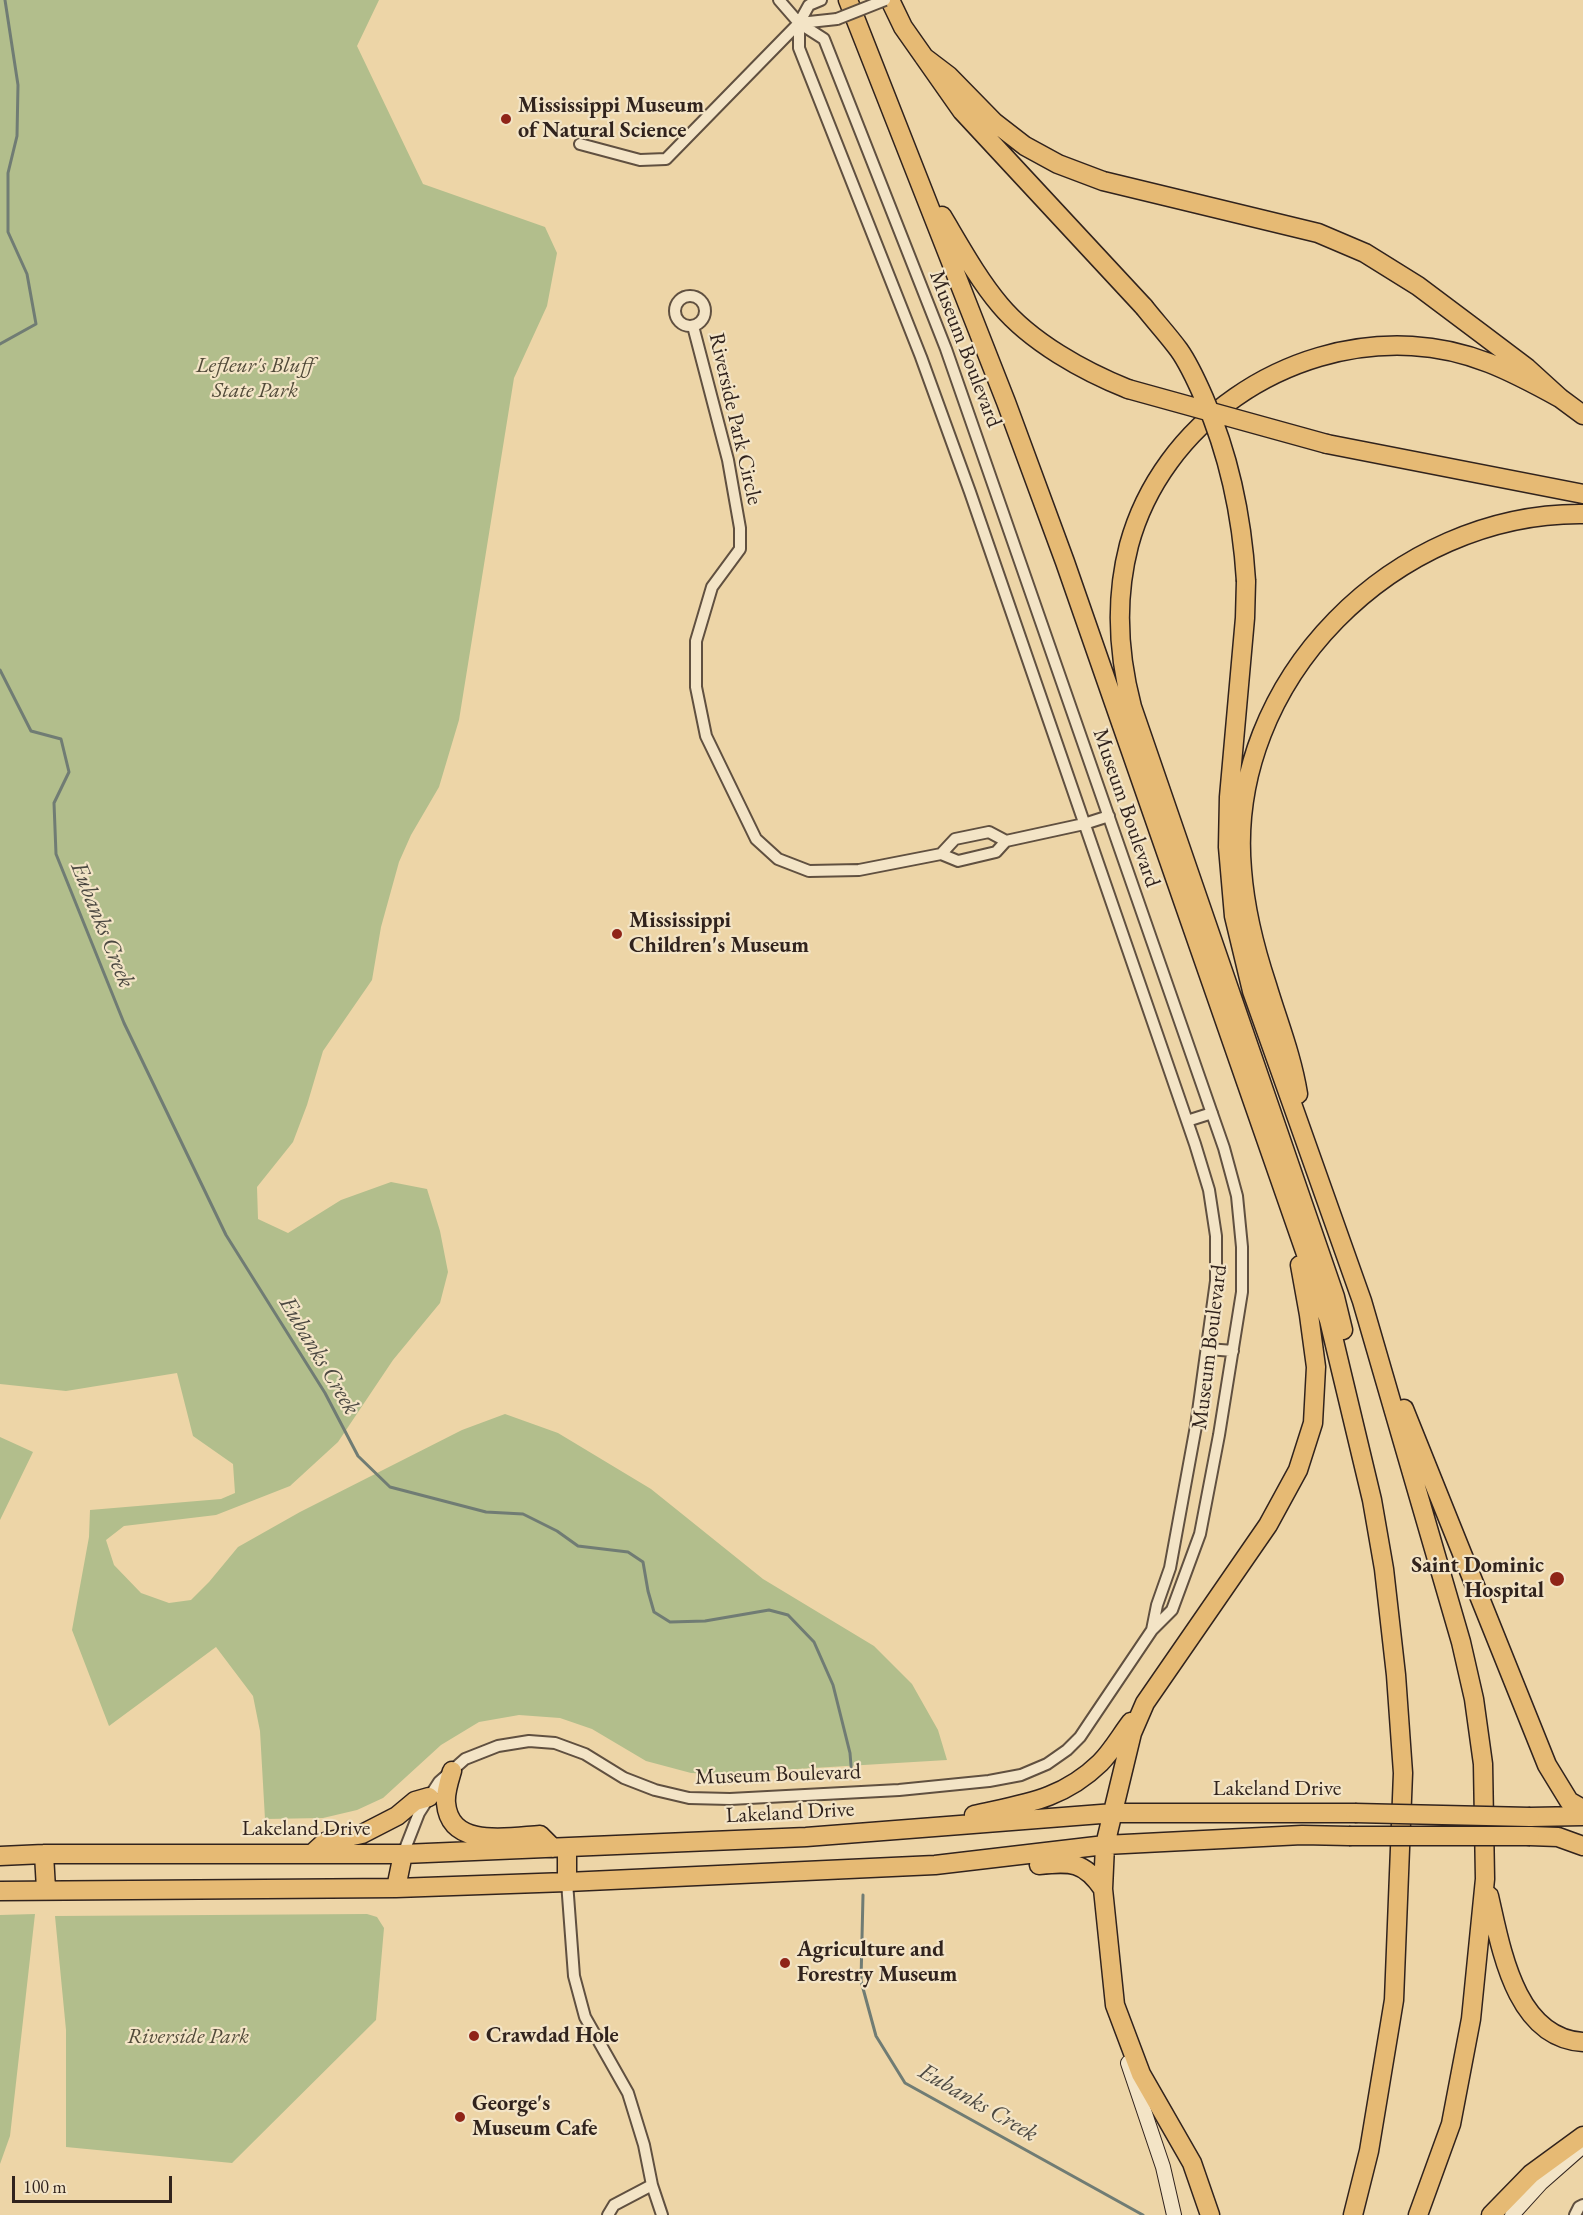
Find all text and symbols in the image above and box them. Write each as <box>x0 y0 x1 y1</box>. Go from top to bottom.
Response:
place label: Mississippi Museum of Natural Science <box>518 93 704 144</box>
marker: Mississippi Museum of Natural Science <box>499 112 513 126</box>
street label: Museum Boulevard <box>923 267 1007 431</box>
street label: Riverside Park Circle <box>702 330 768 508</box>
park label: Lefleur's Bluff State Park <box>196 353 314 404</box>
street label: Museum Boulevard <box>1086 725 1166 891</box>
water label: Eubanks Creek <box>64 858 140 992</box>
place label: Mississippi Children's Museum <box>629 908 809 960</box>
marker: Mississippi Children's Museum <box>610 927 624 941</box>
street label: Museum Boulevard <box>1187 1263 1233 1431</box>
water label: Eubanks Creek <box>272 1292 366 1420</box>
place label: Saint Dominic Hospital <box>1411 1553 1544 1604</box>
marker: Saint Dominic Hospital <box>1548 1570 1566 1588</box>
street label: Museum Boulevard <box>695 1759 861 1791</box>
street label: Lakeland Drive <box>1213 1776 1341 1802</box>
street label: Lakeland Drive <box>725 1796 855 1830</box>
street label: Lakeland Drive <box>242 1816 370 1842</box>
place label: Agriculture and Forestry Museum <box>797 1937 957 1988</box>
marker: Agriculture and Forestry Museum <box>778 1956 792 1970</box>
place label: Crawdad Hole <box>486 2023 619 2049</box>
park label: Riverside Park <box>127 2024 249 2050</box>
marker: Crawdad Hole <box>467 2029 481 2043</box>
water label: Eubanks Creek <box>913 2057 1043 2149</box>
place label: George's Museum Cafe <box>472 2091 597 2142</box>
marker: George's Museum Cafe <box>453 2110 467 2124</box>
scale bar <box>15 2164 176 2202</box>
text: 100 m <box>23 2175 67 2198</box>

